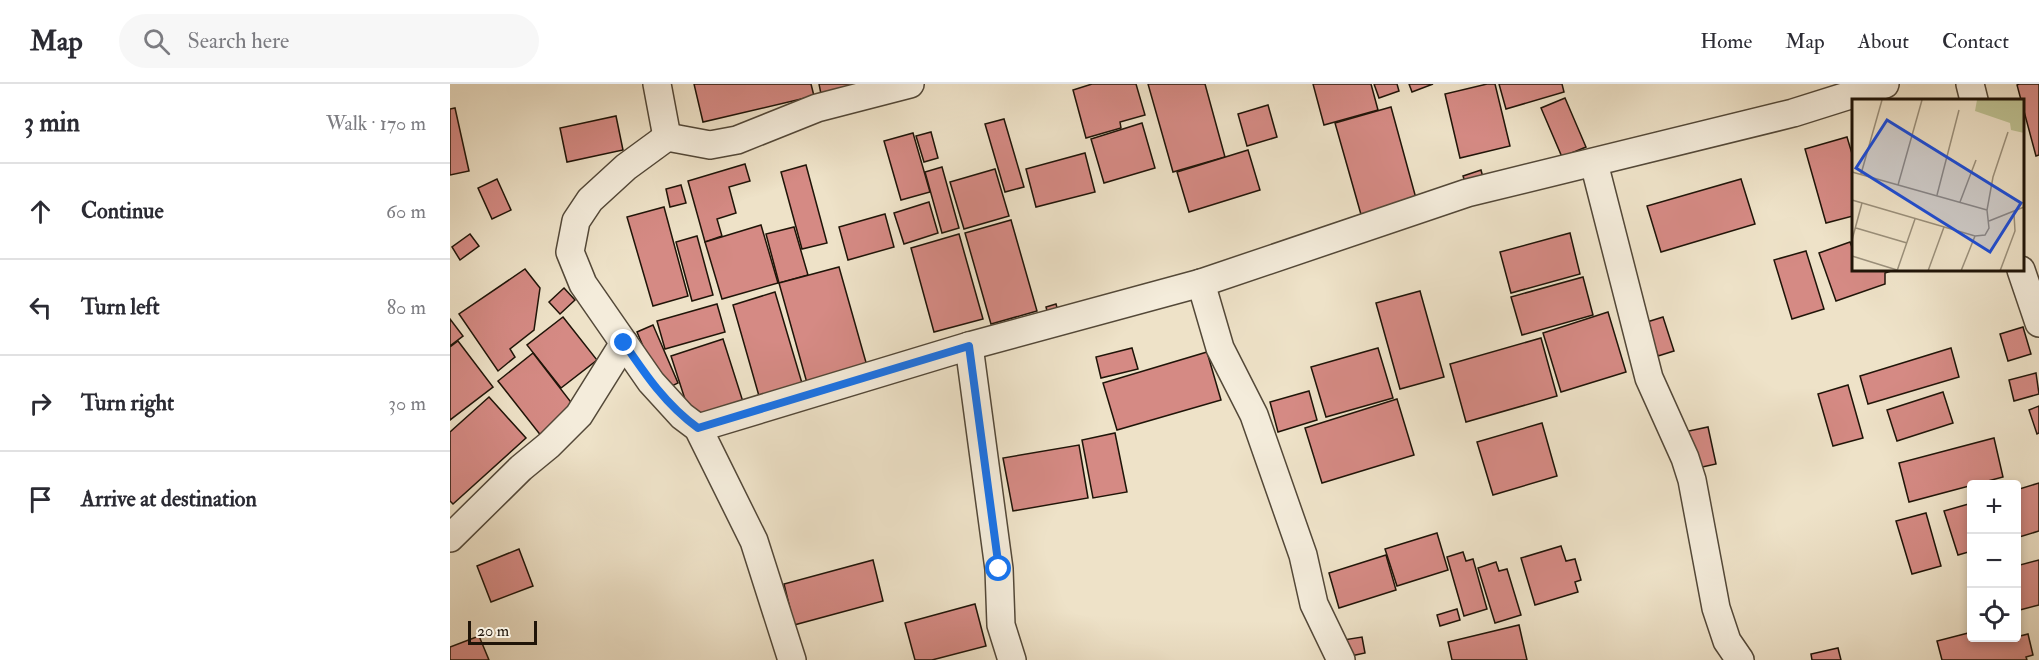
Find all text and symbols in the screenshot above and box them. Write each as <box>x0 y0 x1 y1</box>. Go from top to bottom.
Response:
search box <box>119 14 539 68</box>
text: Map <box>30 24 83 59</box>
icon: search <box>140 25 173 58</box>
text: Search here <box>188 27 289 55</box>
text: Home <box>1700 28 1752 55</box>
text: Map <box>1785 28 1825 55</box>
text: About <box>1858 28 1909 55</box>
text: Contact <box>1942 28 2009 55</box>
inset map <box>1852 99 2024 272</box>
text: 3 min <box>24 107 80 139</box>
text: Walk · 170 m <box>326 111 426 136</box>
icon: ahead <box>24 195 57 228</box>
text: Continue <box>81 197 164 225</box>
text: 60 m <box>386 199 426 224</box>
icon: left <box>24 291 57 324</box>
text: Turn left <box>81 293 160 321</box>
text: 80 m <box>387 295 426 320</box>
route end <box>610 329 636 355</box>
icon: right <box>24 387 57 420</box>
text: Turn right <box>81 389 174 417</box>
text: 30 m <box>388 391 426 416</box>
map controls <box>1967 480 2021 642</box>
button: + <box>1967 480 2021 534</box>
icon: arrive <box>24 483 57 516</box>
text: Arrive at destination <box>81 485 257 513</box>
button: − <box>1967 534 2021 588</box>
route start <box>985 555 1011 581</box>
button: locate <box>1967 588 2021 642</box>
scale bar <box>468 618 537 646</box>
text: 20 m <box>477 621 509 641</box>

